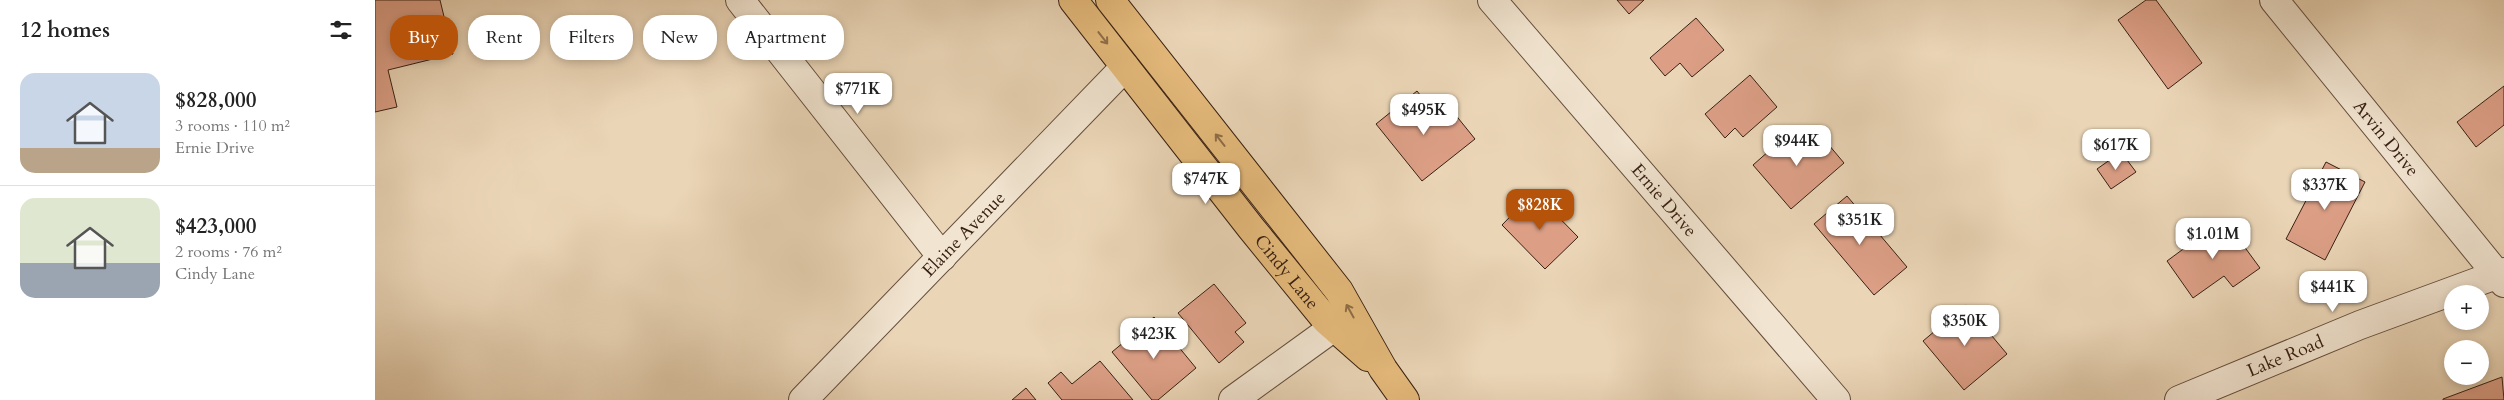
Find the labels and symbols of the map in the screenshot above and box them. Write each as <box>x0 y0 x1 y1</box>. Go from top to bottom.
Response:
one-way arrow <box>1097 32 1108 45</box>
pin: $771K <box>823 72 893 115</box>
pin: $495K <box>1389 94 1459 136</box>
street label: Arvin Drive <box>2347 95 2425 182</box>
pin: $944K <box>1762 124 1832 167</box>
pin: $617K <box>2081 128 2151 171</box>
one-way arrow <box>1215 134 1226 147</box>
street label: Ernie Drive <box>1625 158 1702 243</box>
pin: $747K <box>1171 162 1241 205</box>
pin: $337K <box>2290 168 2360 211</box>
street label: Elaine Avenue <box>917 186 1011 283</box>
pin: $828K <box>1505 188 1575 231</box>
pin: $351K <box>1825 204 1895 246</box>
pin: $1.01M <box>2172 218 2254 260</box>
street label: Cindy Lane <box>1248 229 1325 315</box>
pin: $441K <box>2298 270 2368 313</box>
one-way arrow <box>1345 304 1355 319</box>
pin: $350K <box>1930 304 2000 347</box>
pin: $423K <box>1119 318 1189 360</box>
street label: Lake Road <box>2243 329 2328 383</box>

